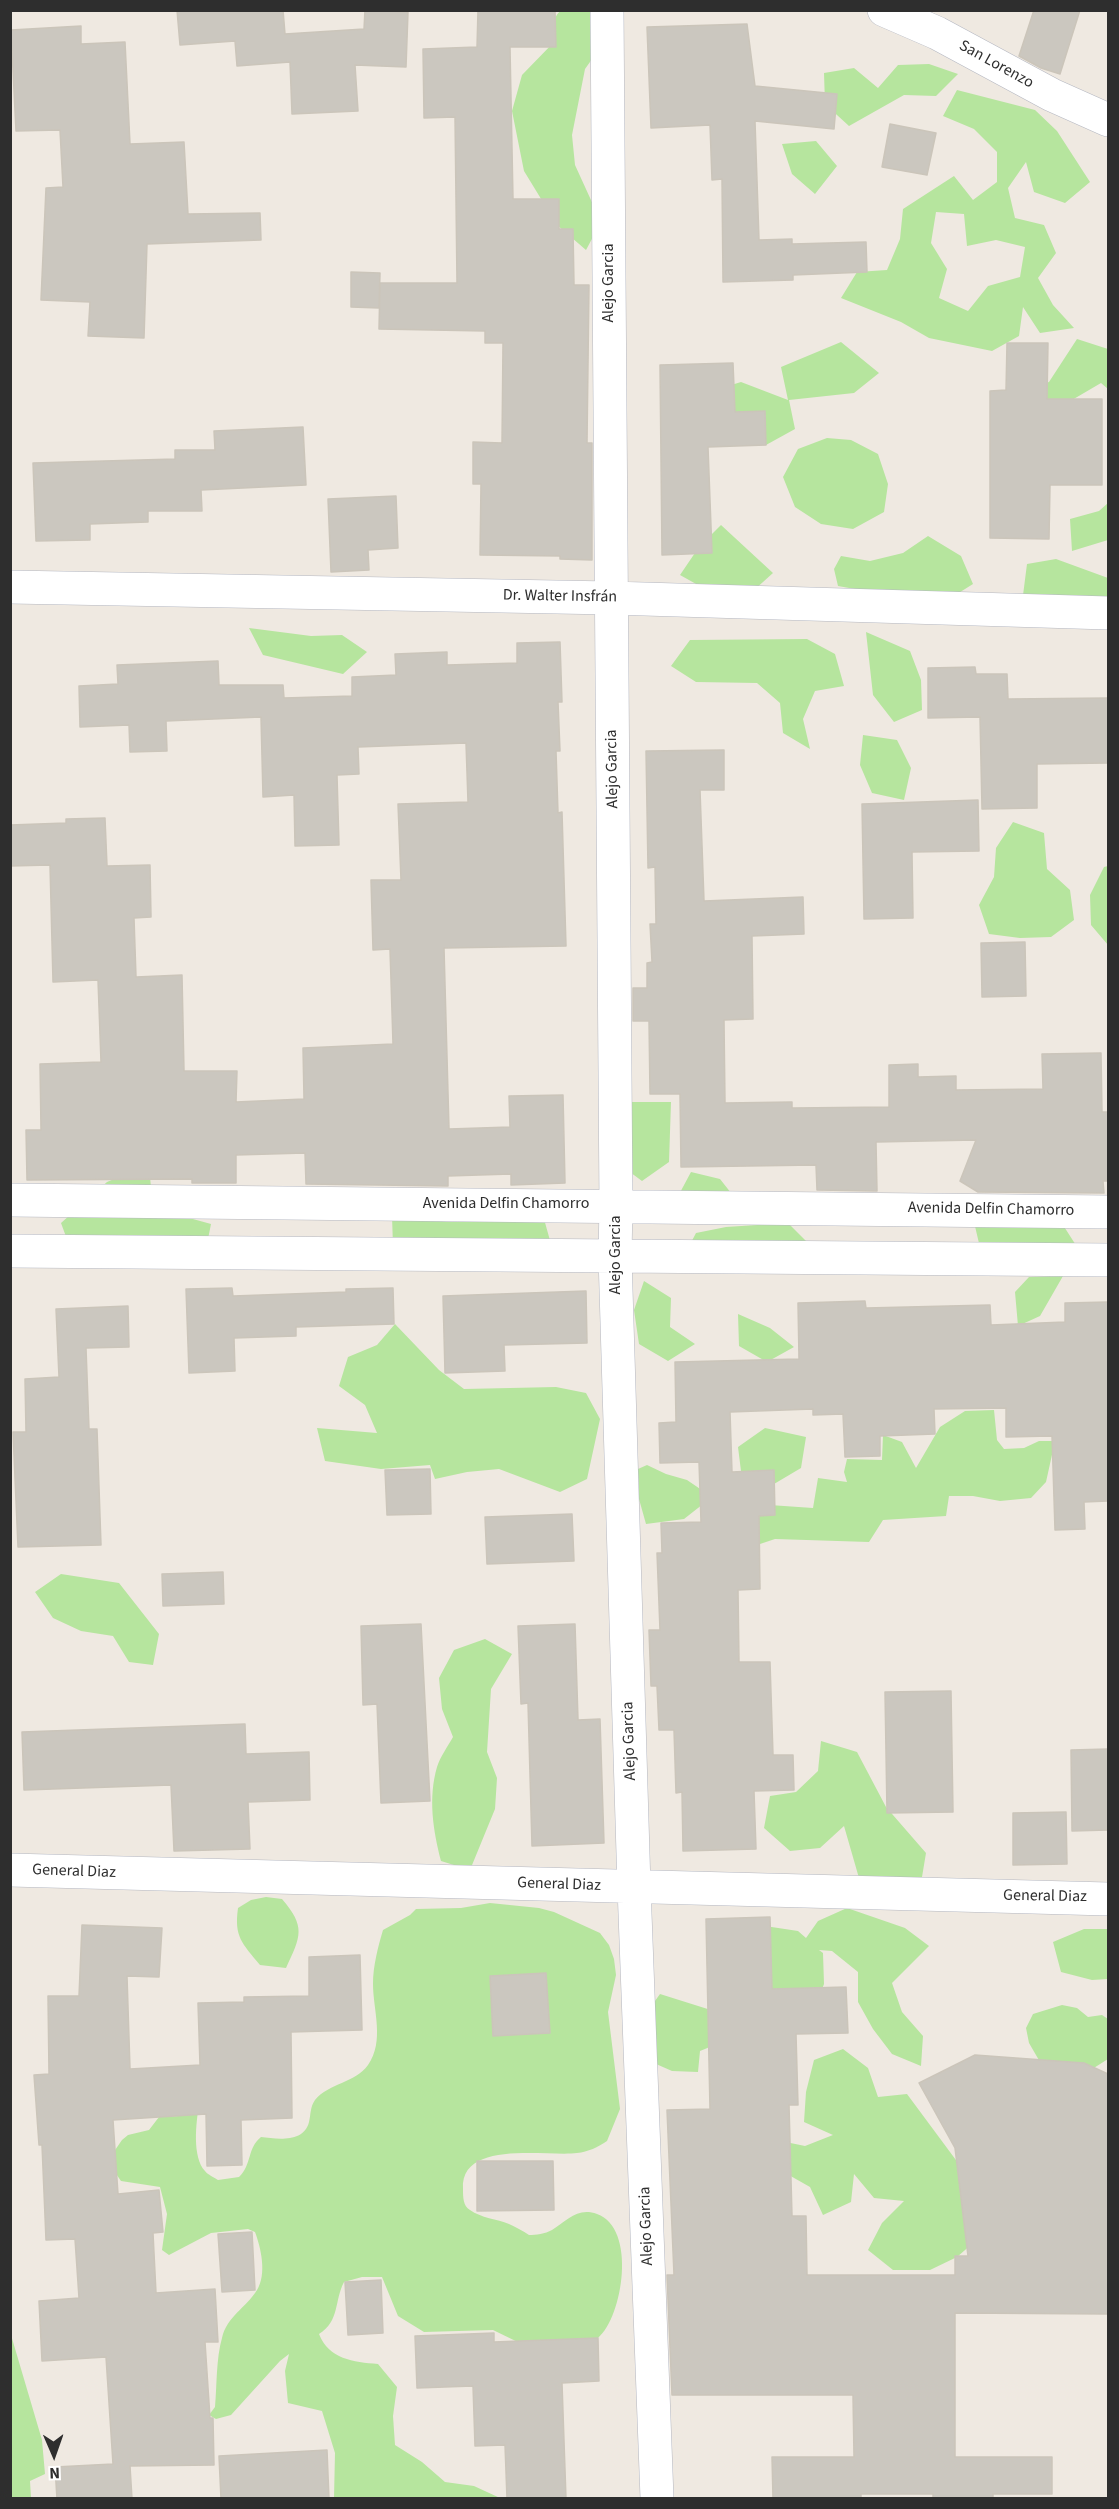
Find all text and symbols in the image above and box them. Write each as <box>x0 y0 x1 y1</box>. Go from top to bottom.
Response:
street label: San Lorenzo <box>955 37 1037 93</box>
street label: Alejo Garcia <box>599 243 619 323</box>
street label: Dr. Walter Insfrán <box>503 586 617 608</box>
street label: Alejo Garcia <box>603 729 623 809</box>
street label: Avenida Delfin Chamorro <box>423 1194 589 1214</box>
street label: Avenida Delfin Chamorro <box>908 1199 1074 1221</box>
street label: Alejo Garcia <box>606 1215 626 1295</box>
street label: Alejo Garcia <box>619 1701 641 1781</box>
street label: General Diaz <box>32 1861 116 1883</box>
street label: General Diaz <box>517 1874 601 1896</box>
street label: General Diaz <box>1003 1887 1087 1907</box>
street label: Alejo Garcia <box>636 2186 658 2266</box>
north arrow <box>24 2425 84 2485</box>
text: N <box>49 2462 60 2484</box>

